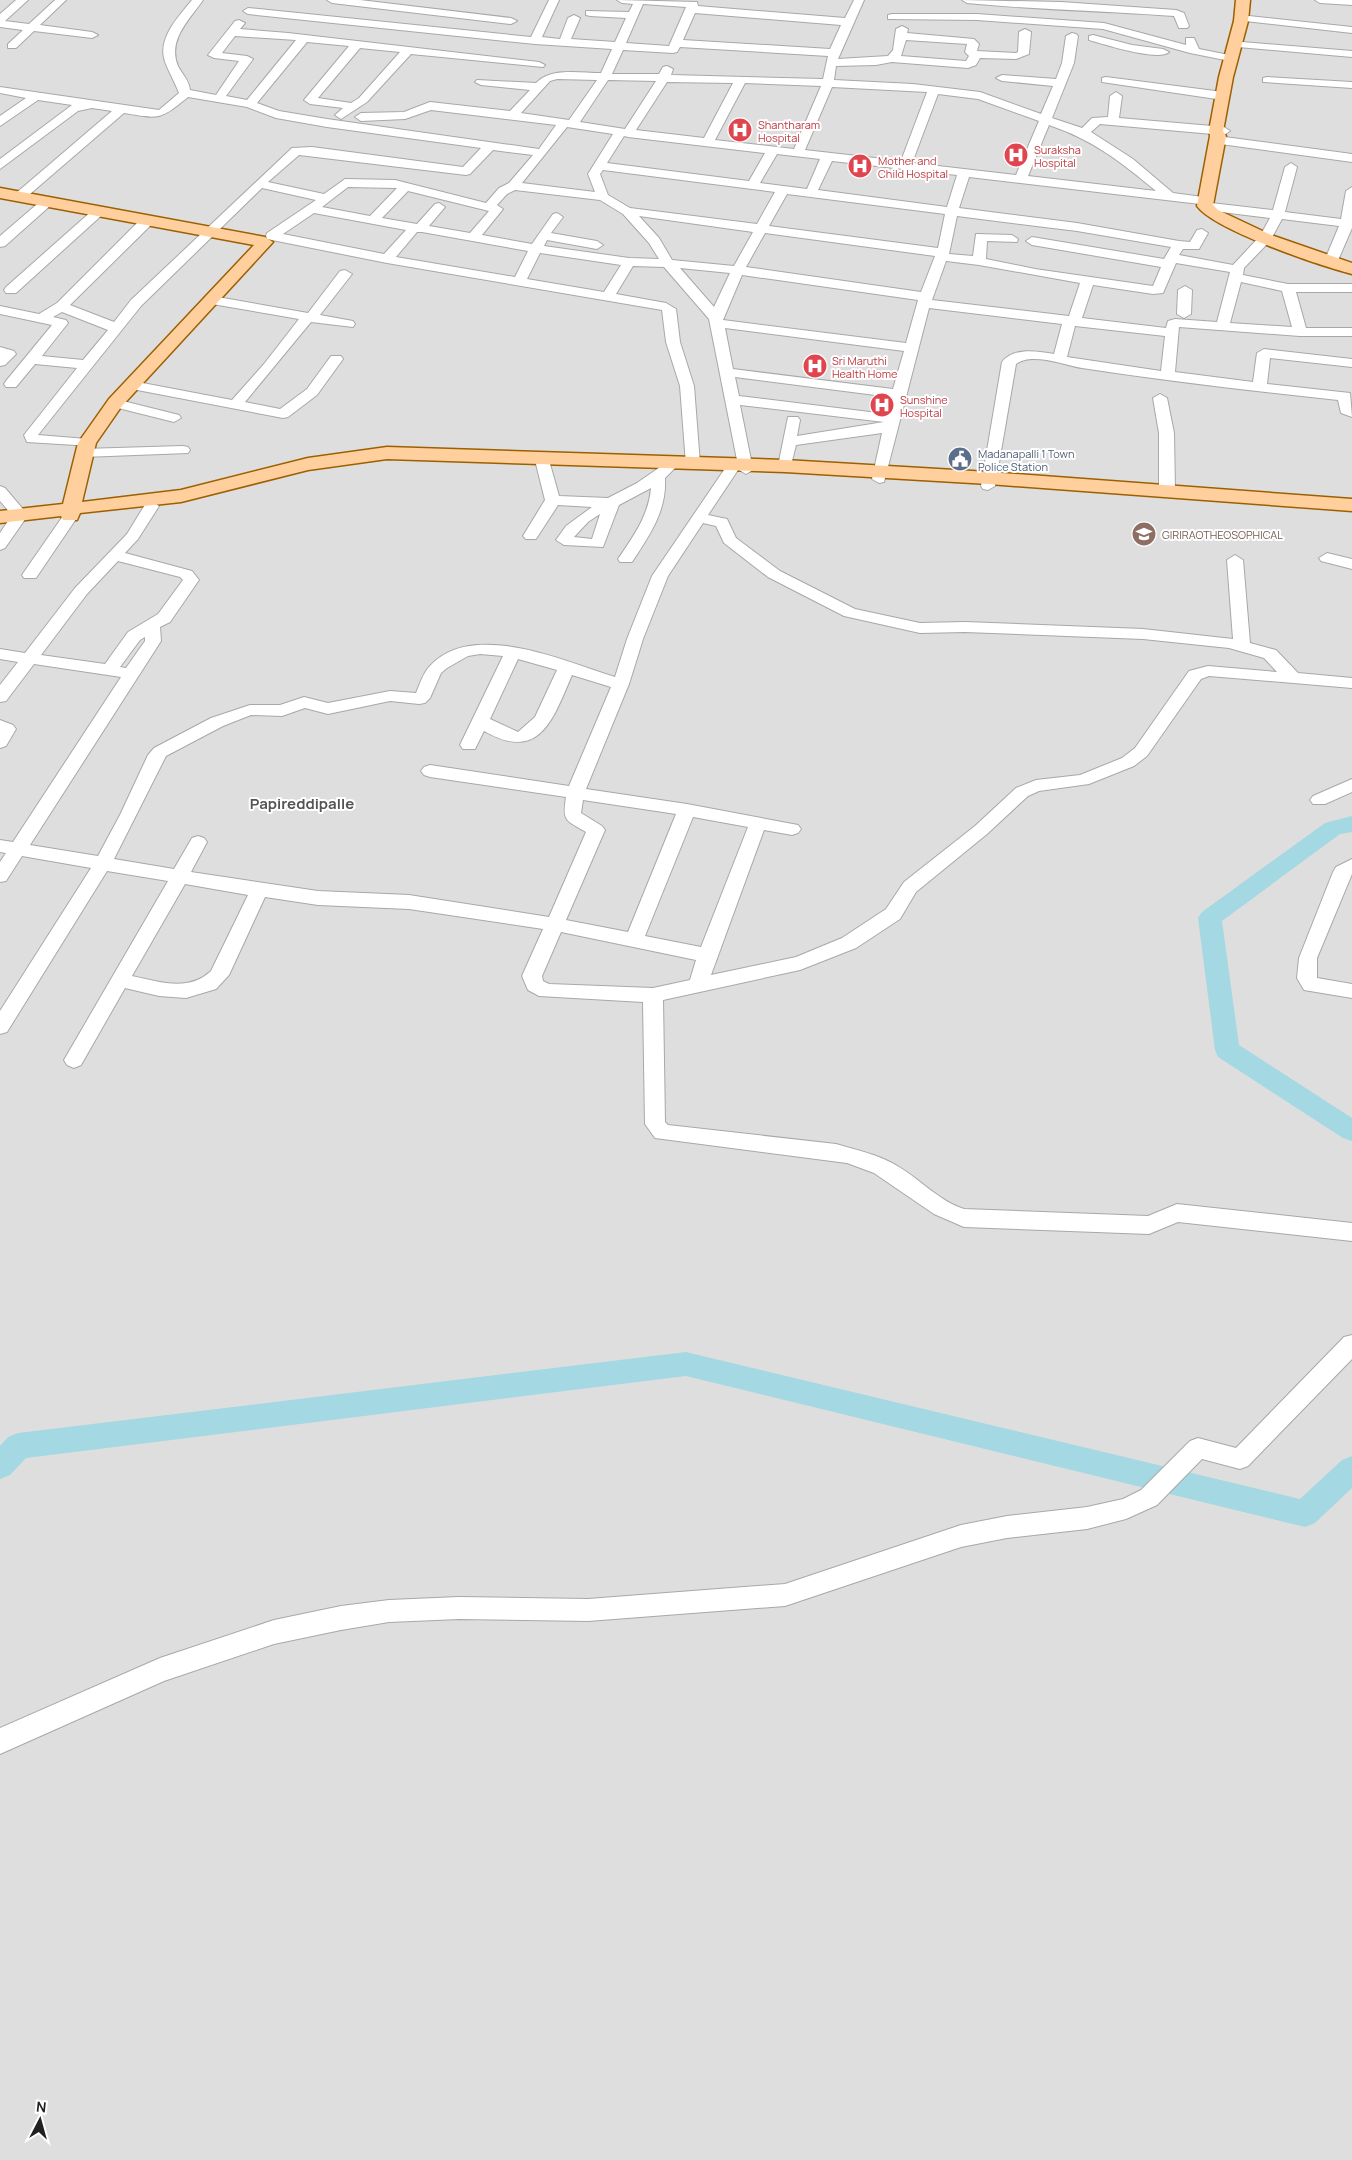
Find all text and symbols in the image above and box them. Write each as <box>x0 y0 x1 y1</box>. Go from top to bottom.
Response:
hospital icon: Shantharam Hospital <box>727 117 753 143</box>
place label: Shantharam Hospital <box>758 117 820 145</box>
hospital icon: Suraksha Hospital <box>1003 142 1029 168</box>
place label: Suraksha Hospital <box>1034 142 1081 170</box>
hospital icon: Mother and Child Hospital <box>847 153 873 179</box>
place label: Mother and Child Hospital <box>878 153 948 181</box>
hospital icon: Sri Maruthi Health Home <box>802 353 828 379</box>
place label: Sri Maruthi Health Home <box>832 353 898 381</box>
hospital icon: Sunshine Hospital <box>869 392 895 418</box>
place label: Sunshine Hospital <box>900 392 948 420</box>
public building icon: Madanapalli 1 Town Police Station <box>947 446 973 472</box>
place label: Madanapalli 1 Town Police Station <box>978 446 1075 474</box>
school or university icon: GIRIRAOTHEOSOPHICAL <box>1131 521 1157 547</box>
place label: GIRIRAOTHEOSOPHICAL <box>1162 527 1283 542</box>
district label: Papireddipalle <box>250 793 354 814</box>
north arrow <box>15 2095 65 2145</box>
text: N <box>35 2097 47 2117</box>

